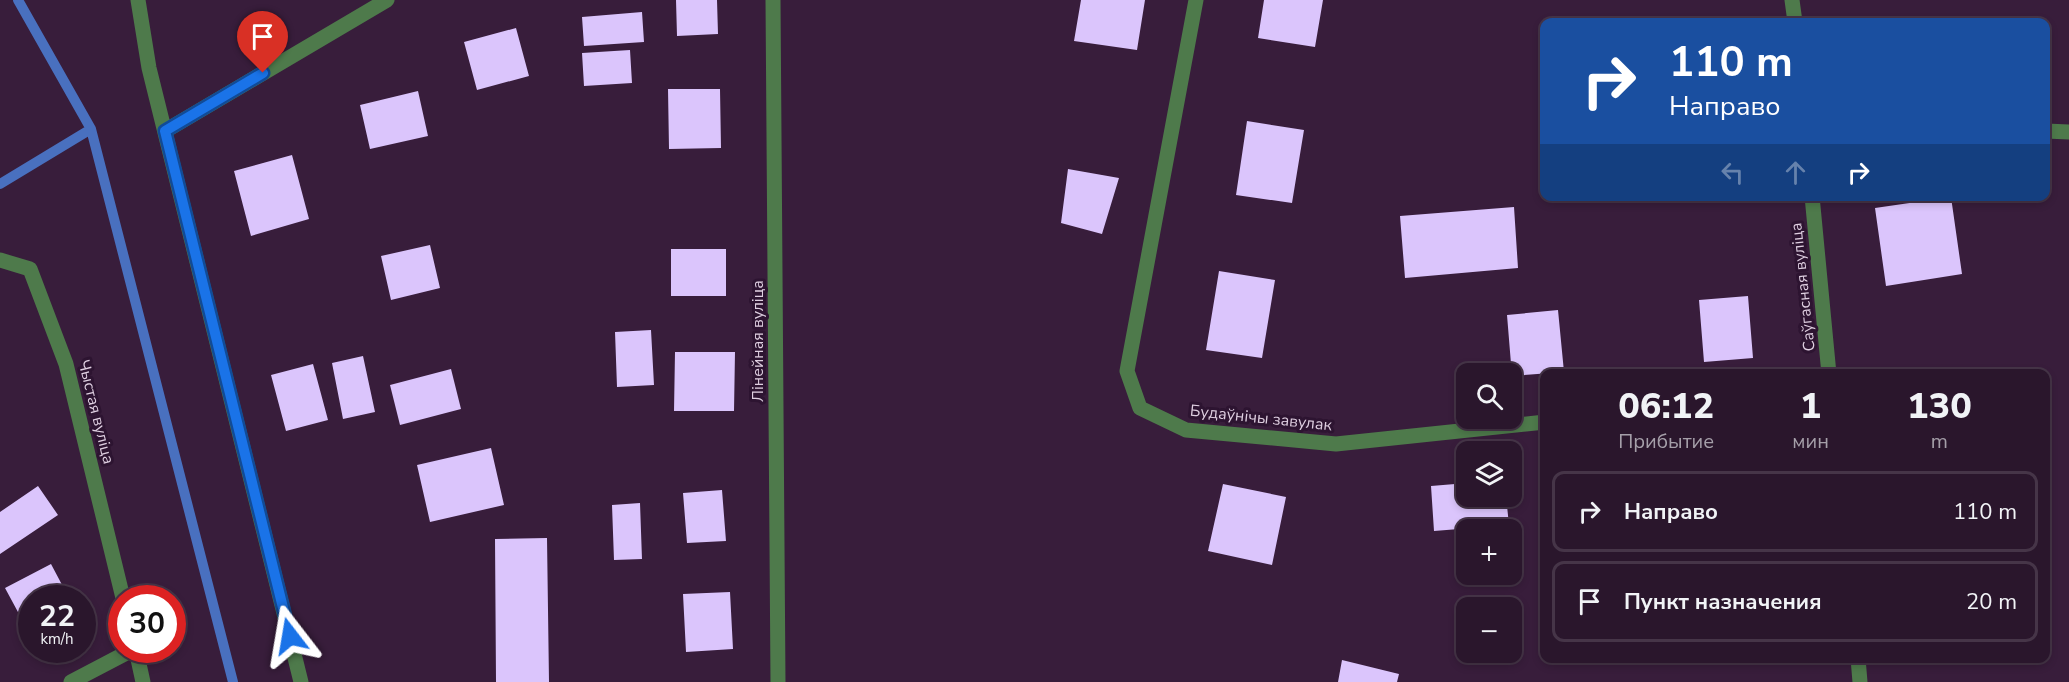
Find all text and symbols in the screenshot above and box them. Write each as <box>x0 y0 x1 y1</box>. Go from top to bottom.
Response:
pin <box>237 11 288 73</box>
icon: arrive <box>246 20 279 53</box>
text: 110 m <box>1669 34 1793 91</box>
icon: right <box>1570 42 1648 120</box>
text: Направо <box>1669 88 1780 125</box>
icon: left <box>1716 156 1749 189</box>
icon: ahead <box>1779 156 1812 189</box>
icon: right <box>1842 156 1875 189</box>
street label: Саўгасная вуліца <box>1785 221 1821 353</box>
street label: Лінейная вуліца <box>747 280 769 402</box>
street label: Чыстая вуліца <box>72 358 120 466</box>
map controls <box>1456 363 1522 663</box>
button: search <box>1456 363 1522 429</box>
text: 06:12 <box>1618 382 1714 431</box>
text: 1 <box>1800 382 1821 431</box>
text: 130 <box>1907 382 1972 431</box>
street label: Будаўнічы завулак <box>1189 400 1334 436</box>
text: Прибытие <box>1618 428 1714 455</box>
text: мин <box>1792 428 1829 455</box>
text: m <box>1931 428 1948 455</box>
button: layers <box>1456 441 1522 507</box>
icon: right <box>1573 495 1606 528</box>
text: Направо <box>1624 497 1718 527</box>
text: 110 m <box>1953 497 2017 527</box>
button: + <box>1456 519 1522 585</box>
speed limit sign: 30 <box>108 585 186 663</box>
icon: arrive <box>1573 585 1606 618</box>
text: Пункт назначения <box>1624 587 1822 617</box>
text: 20 m <box>1966 587 2017 617</box>
text: 22 <box>39 596 75 637</box>
button: − <box>1456 597 1522 663</box>
position arrow <box>258 604 322 668</box>
text: km/h <box>40 629 74 649</box>

